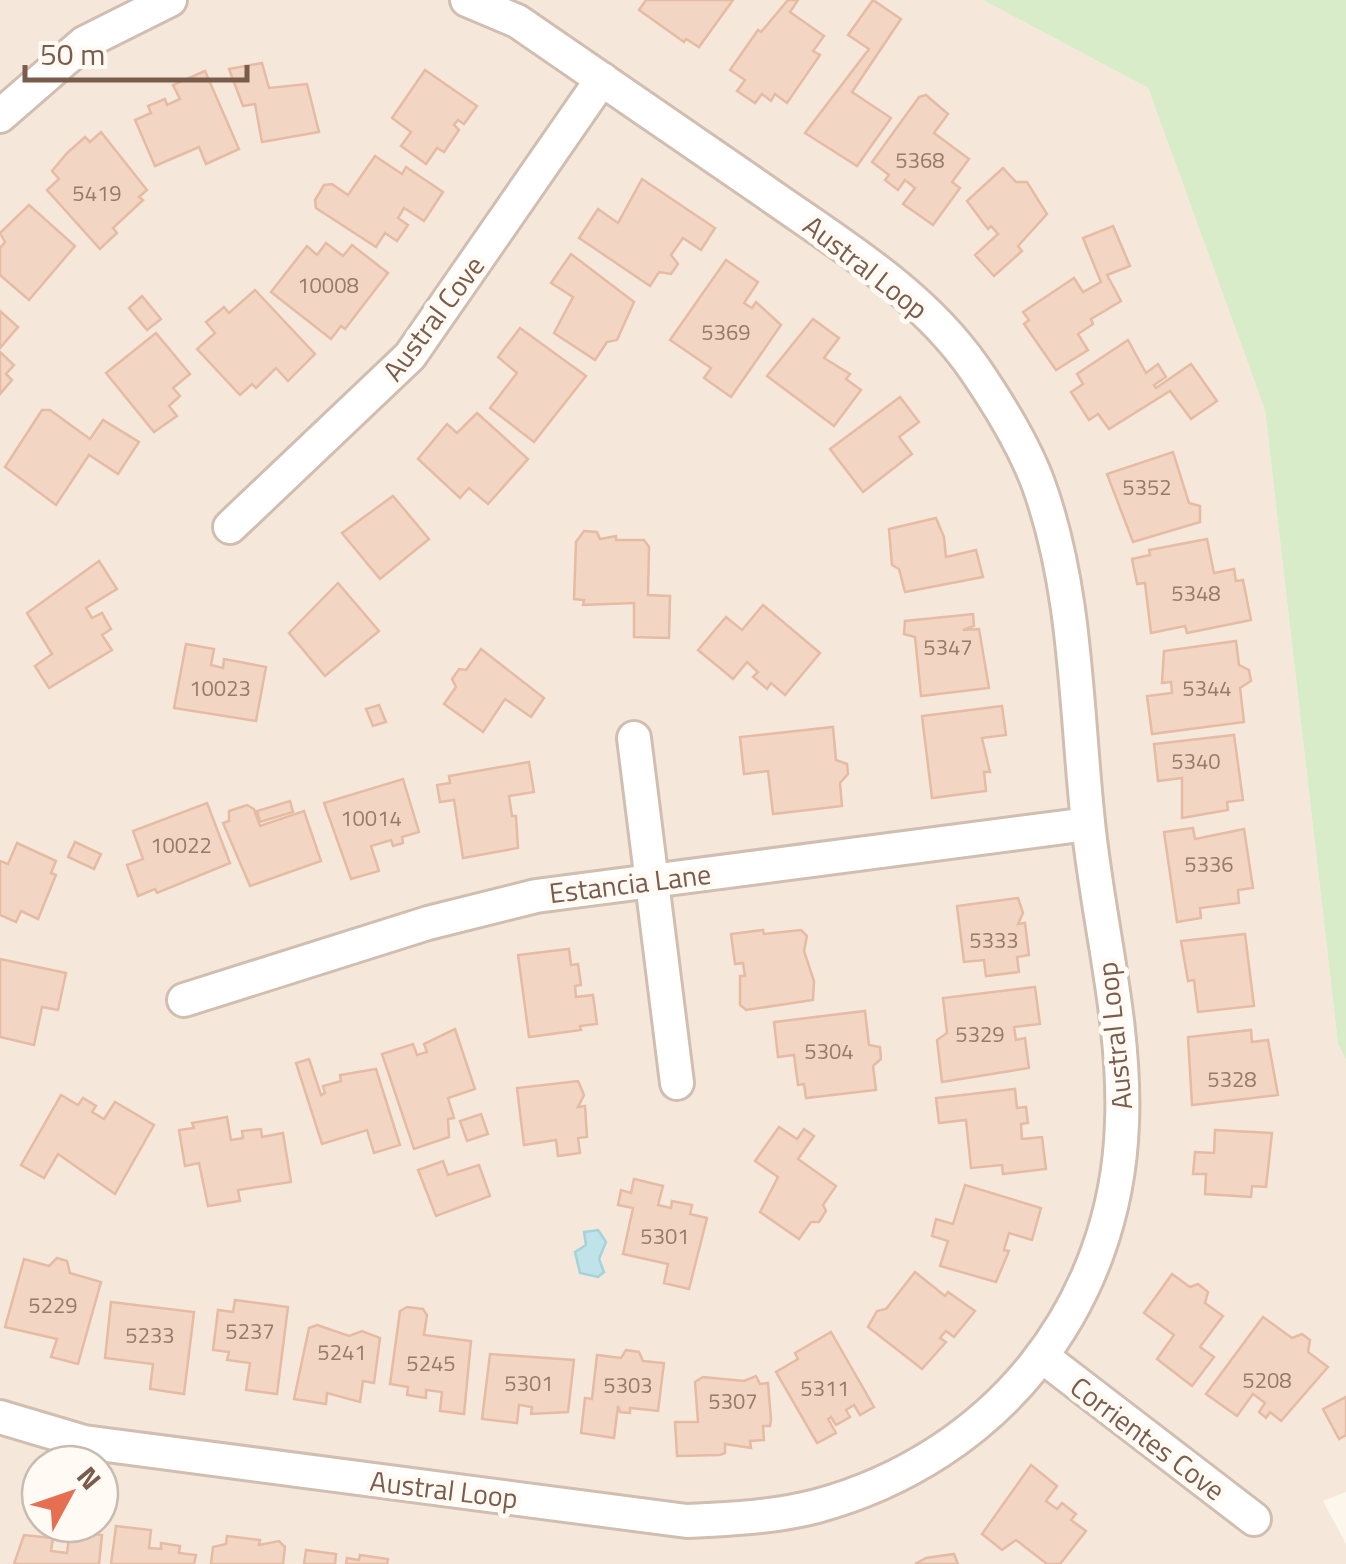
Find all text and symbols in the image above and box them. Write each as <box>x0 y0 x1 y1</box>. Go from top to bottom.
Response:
scale bar <box>25 20 248 82</box>
text: 50 m <box>40 31 105 77</box>
house number: 5368 <box>895 143 945 177</box>
house number: 5419 <box>72 176 122 210</box>
street label: Austral Loop <box>794 204 938 330</box>
street label: Austral Cove <box>371 246 495 390</box>
house number: 10008 <box>297 268 359 302</box>
house number: 5369 <box>701 315 751 349</box>
house number: 5352 <box>1122 470 1172 504</box>
house number: 5348 <box>1171 576 1221 610</box>
house number: 5347 <box>923 630 973 664</box>
house number: 10023 <box>189 671 251 705</box>
house number: 5344 <box>1182 671 1232 705</box>
house number: 5340 <box>1171 744 1221 778</box>
house number: 10014 <box>340 801 402 835</box>
house number: 10022 <box>150 828 212 862</box>
house number: 5336 <box>1184 847 1234 881</box>
street label: Estancia Lane <box>547 852 713 914</box>
house number: 5333 <box>969 923 1019 957</box>
street label: Austral Loop <box>1085 960 1143 1112</box>
house number: 5329 <box>955 1017 1005 1051</box>
house number: 5304 <box>804 1034 854 1068</box>
house number: 5328 <box>1207 1062 1257 1096</box>
house number: 5301 <box>640 1219 690 1253</box>
house number: 5229 <box>28 1288 78 1322</box>
house number: 5237 <box>225 1314 275 1348</box>
house number: 5233 <box>125 1318 175 1352</box>
house number: 5241 <box>317 1335 367 1369</box>
house number: 5245 <box>406 1346 456 1380</box>
house number: 5208 <box>1242 1363 1292 1397</box>
street label: Corrientes Cove <box>1061 1365 1235 1511</box>
house number: 5301 <box>504 1366 554 1400</box>
house number: 5303 <box>603 1368 653 1402</box>
house number: 5311 <box>800 1371 850 1405</box>
house number: 5307 <box>708 1384 758 1418</box>
north arrow <box>20 1444 120 1544</box>
text: N <box>67 1456 112 1499</box>
street label: Austral Loop <box>368 1459 520 1519</box>

